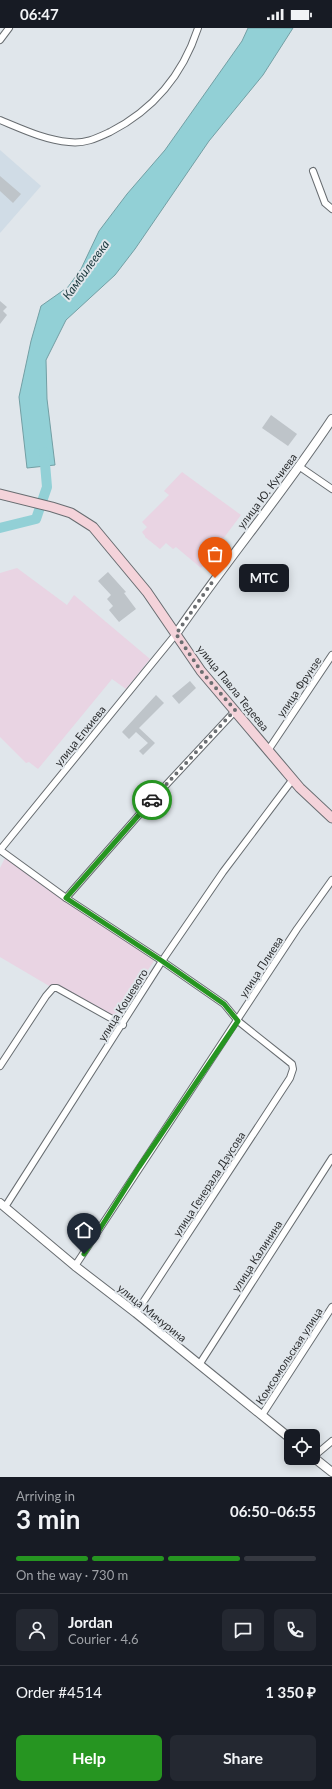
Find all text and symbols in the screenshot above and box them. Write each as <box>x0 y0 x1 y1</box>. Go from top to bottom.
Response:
text: 06:47 <box>20 5 59 23</box>
water label: Камбилеевка <box>59 237 112 302</box>
street label: улица Ю. Кучиева <box>234 451 299 531</box>
pin <box>198 537 232 578</box>
icon: bag <box>204 543 226 565</box>
callout: МТС <box>239 564 289 592</box>
text: МТС <box>250 570 278 586</box>
street label: улица Павла Тедеева <box>195 642 272 733</box>
street label: улица Фрунзе <box>274 654 324 719</box>
street label: улица Епхиева <box>51 703 108 768</box>
courier <box>132 780 172 820</box>
icon: car <box>141 789 163 811</box>
street label: улица Плиева <box>236 934 285 1000</box>
street label: улица Кошевого <box>95 966 150 1043</box>
street label: улица Генерала Дзусова <box>170 1129 247 1239</box>
pin <box>67 1213 101 1254</box>
street label: улица Калинина <box>229 1218 285 1294</box>
icon: home <box>73 1219 95 1241</box>
street label: улица Мичурина <box>115 1281 189 1344</box>
street label: Комсомольская улица <box>252 1305 325 1406</box>
map controls <box>284 1429 320 1465</box>
button: locate <box>284 1429 320 1465</box>
text: Arriving in <box>16 1488 75 1504</box>
text: 06:50–06:55 <box>230 1502 316 1520</box>
text: 3 min <box>16 1503 80 1535</box>
text: On the way · 730 m <box>16 1567 128 1583</box>
button: person <box>16 1609 58 1651</box>
button: chat <box>222 1609 264 1651</box>
button: phone <box>274 1609 316 1651</box>
text: Jordan <box>68 1613 113 1631</box>
text: Courier · 4.6 <box>68 1631 139 1647</box>
text: Order #4514 <box>16 1683 102 1701</box>
text: 1 350 ₽ <box>265 1683 316 1701</box>
button: Help <box>16 1735 162 1781</box>
button: Share <box>170 1735 316 1781</box>

